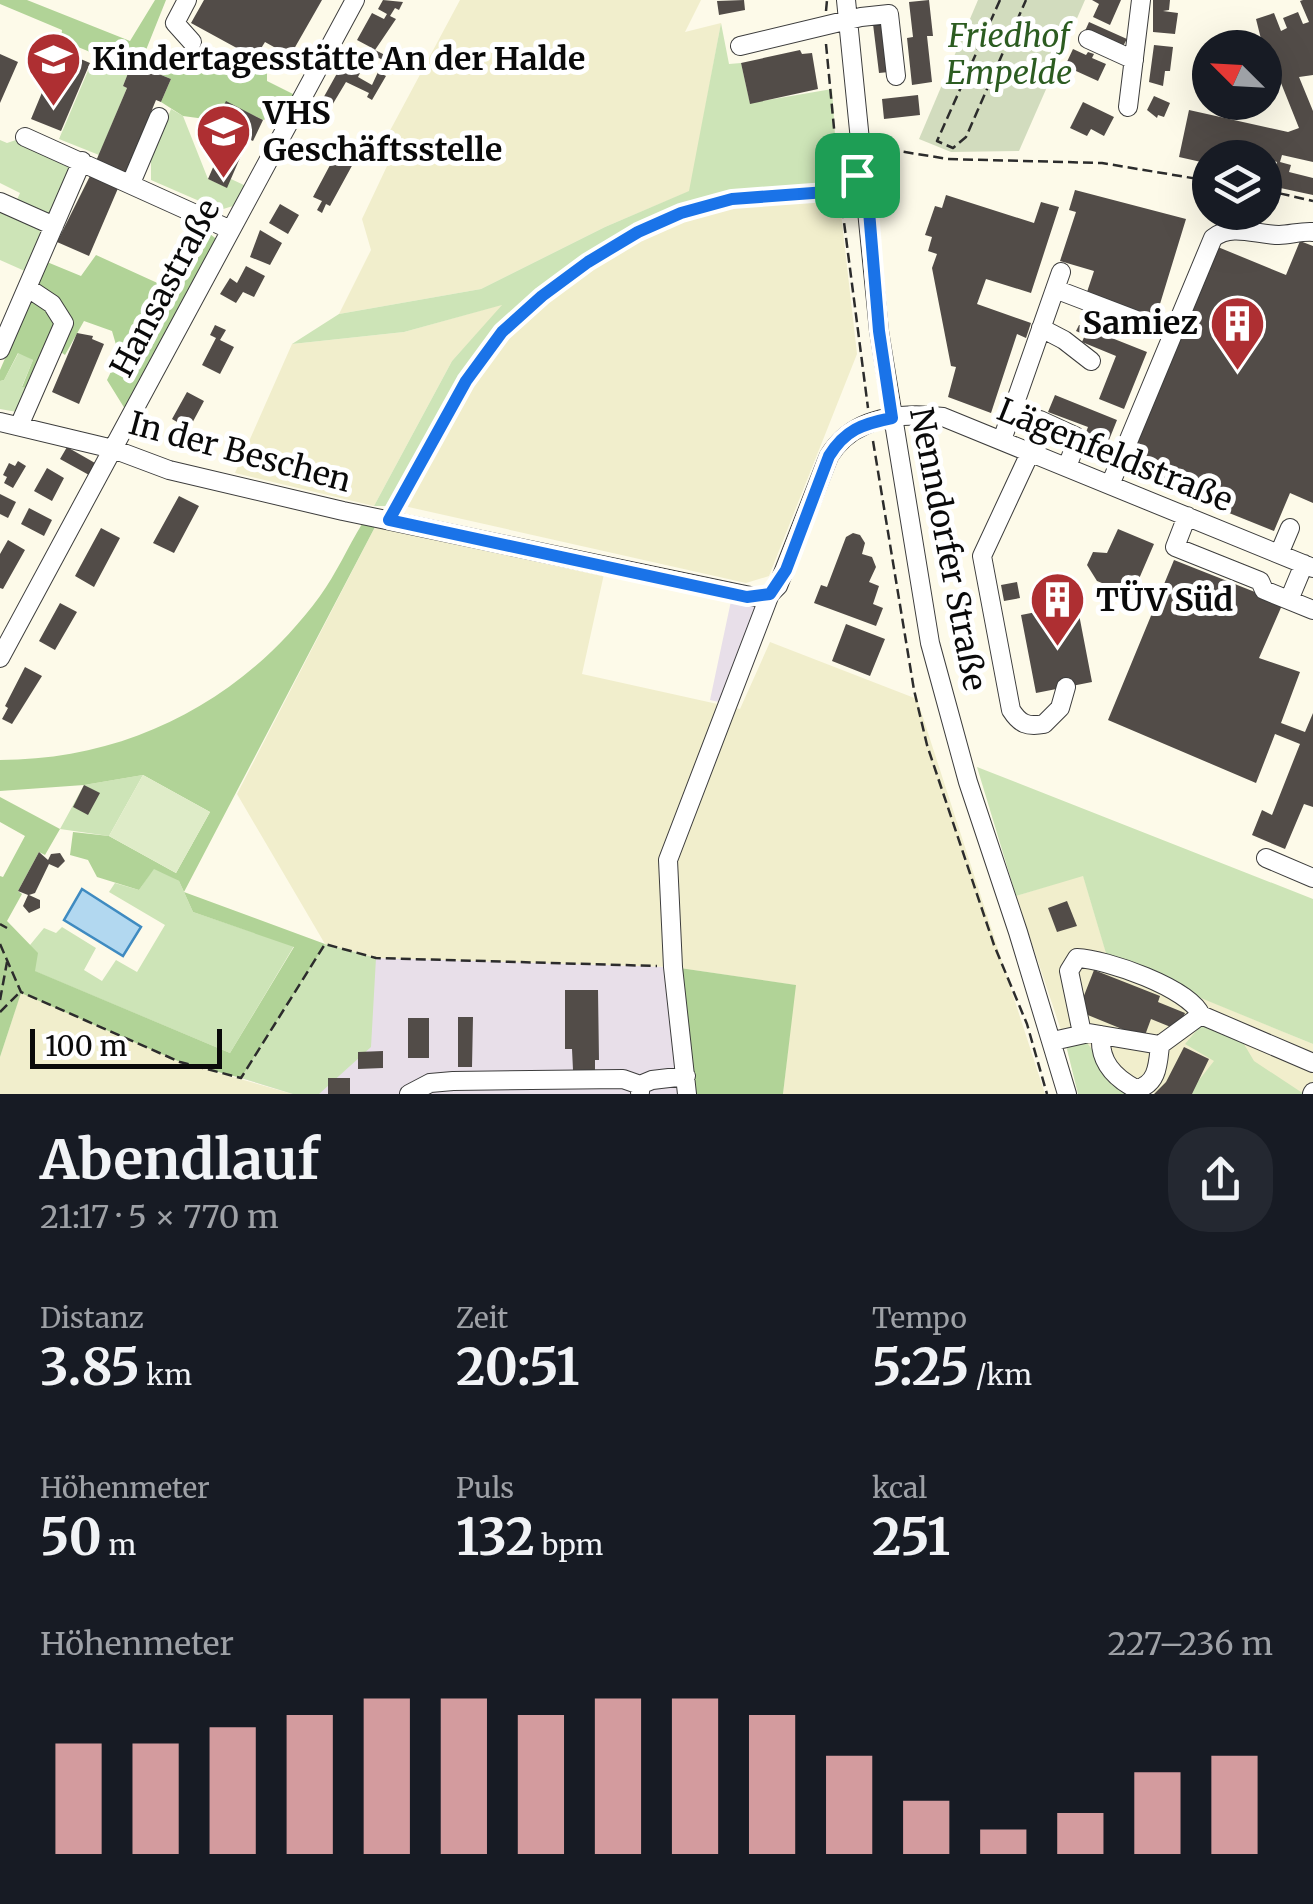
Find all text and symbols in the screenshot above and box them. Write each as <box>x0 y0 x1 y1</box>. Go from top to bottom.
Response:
park label: Friedhof Empelde <box>946 16 1073 93</box>
school or university icon: Kindertagesstätte An der Halde <box>23 29 83 108</box>
north arrow <box>1192 30 1282 120</box>
map controls <box>1192 30 1282 230</box>
place label: Kindertagesstätte An der Halde <box>92 39 585 79</box>
place label: VHS Geschäftsstelle <box>262 93 502 170</box>
school or university icon: VHS Geschäftsstelle <box>194 101 254 180</box>
pin <box>815 133 900 218</box>
button: layers <box>1192 140 1282 230</box>
icon: arrive <box>830 148 885 203</box>
street label: Hansastraße <box>102 193 228 383</box>
building icon: Samiez <box>1207 293 1267 372</box>
place label: Samiez <box>1083 303 1198 343</box>
street label: Lägenfeldstraße <box>992 390 1238 520</box>
street label: In der Beschen <box>125 403 355 501</box>
street label: Nenndorfer Straße <box>901 404 995 694</box>
building icon: TÜV Süd <box>1027 570 1087 649</box>
place label: TÜV Süd <box>1096 580 1233 620</box>
scale bar <box>30 1024 222 1068</box>
text: 100 m <box>45 1028 127 1064</box>
text: Abendlauf <box>40 1125 319 1194</box>
button: share <box>1168 1127 1273 1232</box>
text: 21:17 · 5 × 770 m <box>40 1197 279 1237</box>
text: Distanz <box>40 1300 144 1336</box>
text: Zeit <box>456 1300 508 1336</box>
text: Tempo <box>872 1300 967 1336</box>
text: 3.85 <box>40 1336 140 1399</box>
text: 20:51 <box>456 1336 579 1399</box>
text: 5:25 <box>872 1336 969 1399</box>
text: km <box>140 1357 192 1393</box>
text: /km <box>969 1357 1032 1393</box>
text: Höhenmeter <box>40 1470 210 1506</box>
text: Puls <box>456 1470 514 1506</box>
text: kcal <box>872 1470 927 1506</box>
text: 50 <box>40 1506 102 1569</box>
text: 132 <box>456 1506 535 1569</box>
text: 251 <box>872 1506 950 1569</box>
text: m <box>102 1527 136 1563</box>
text: bpm <box>535 1527 603 1563</box>
text: Höhenmeter <box>40 1624 234 1664</box>
text: 227–236 m <box>1108 1624 1273 1664</box>

